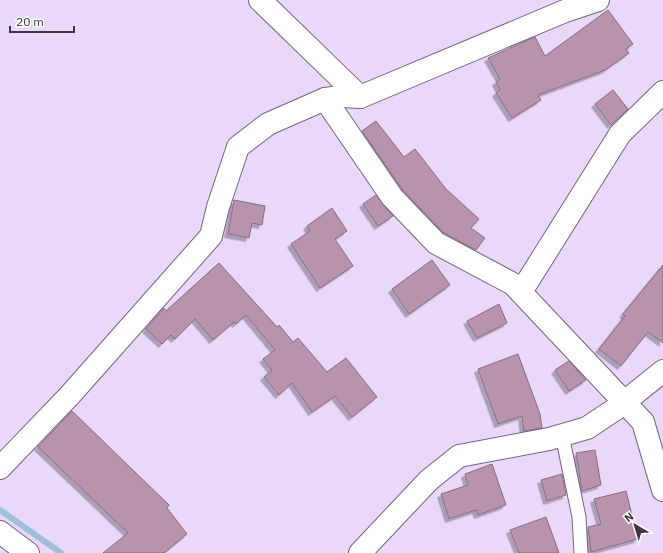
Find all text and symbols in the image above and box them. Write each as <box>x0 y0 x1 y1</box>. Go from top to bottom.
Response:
scale bar <box>10 8 74 34</box>
text: 20 m <box>16 14 44 29</box>
north arrow <box>615 505 655 545</box>
text: N <box>621 509 636 525</box>

